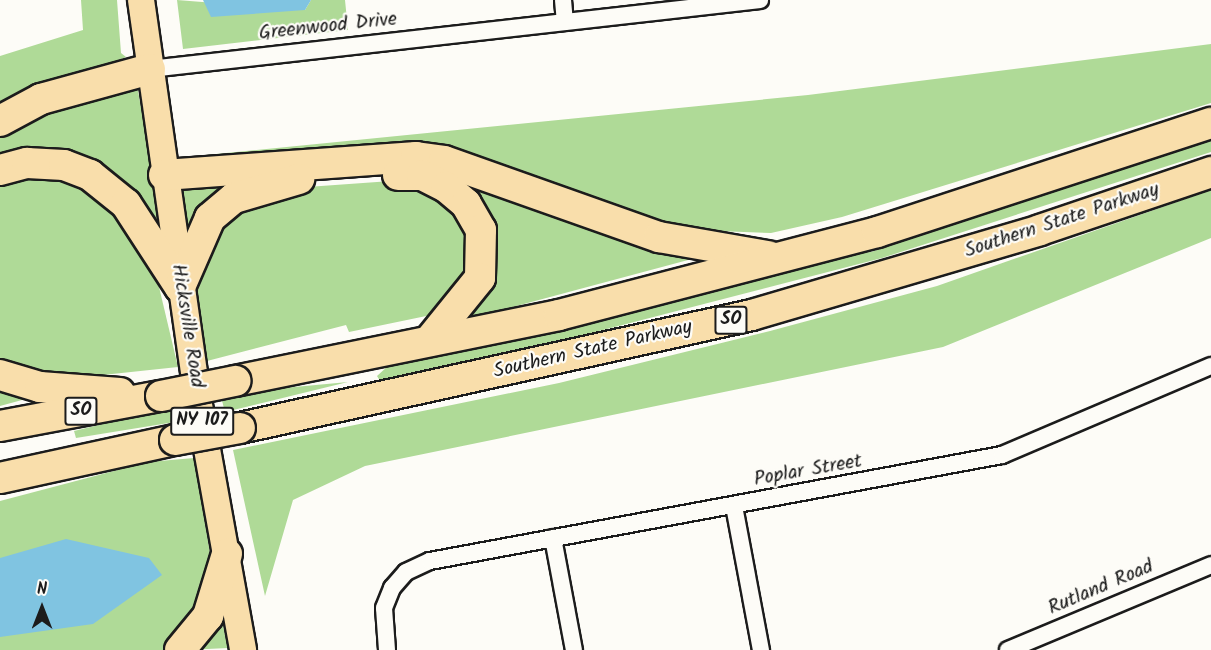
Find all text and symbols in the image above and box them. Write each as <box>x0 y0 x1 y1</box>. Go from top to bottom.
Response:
street label: Greenwood Drive <box>258 8 398 46</box>
street label: Southern State Parkway <box>962 178 1162 264</box>
street label: Hicksville Road <box>165 262 209 390</box>
road number: SO <box>713 305 749 335</box>
street label: Southern State Parkway <box>491 315 695 385</box>
road number: SO <box>63 396 99 426</box>
road number: NY 107 <box>169 406 235 436</box>
street label: Poplar Street <box>752 450 864 492</box>
street label: Rutland Road <box>1045 555 1157 621</box>
text: N <box>37 577 47 602</box>
north arrow <box>12 578 72 638</box>

